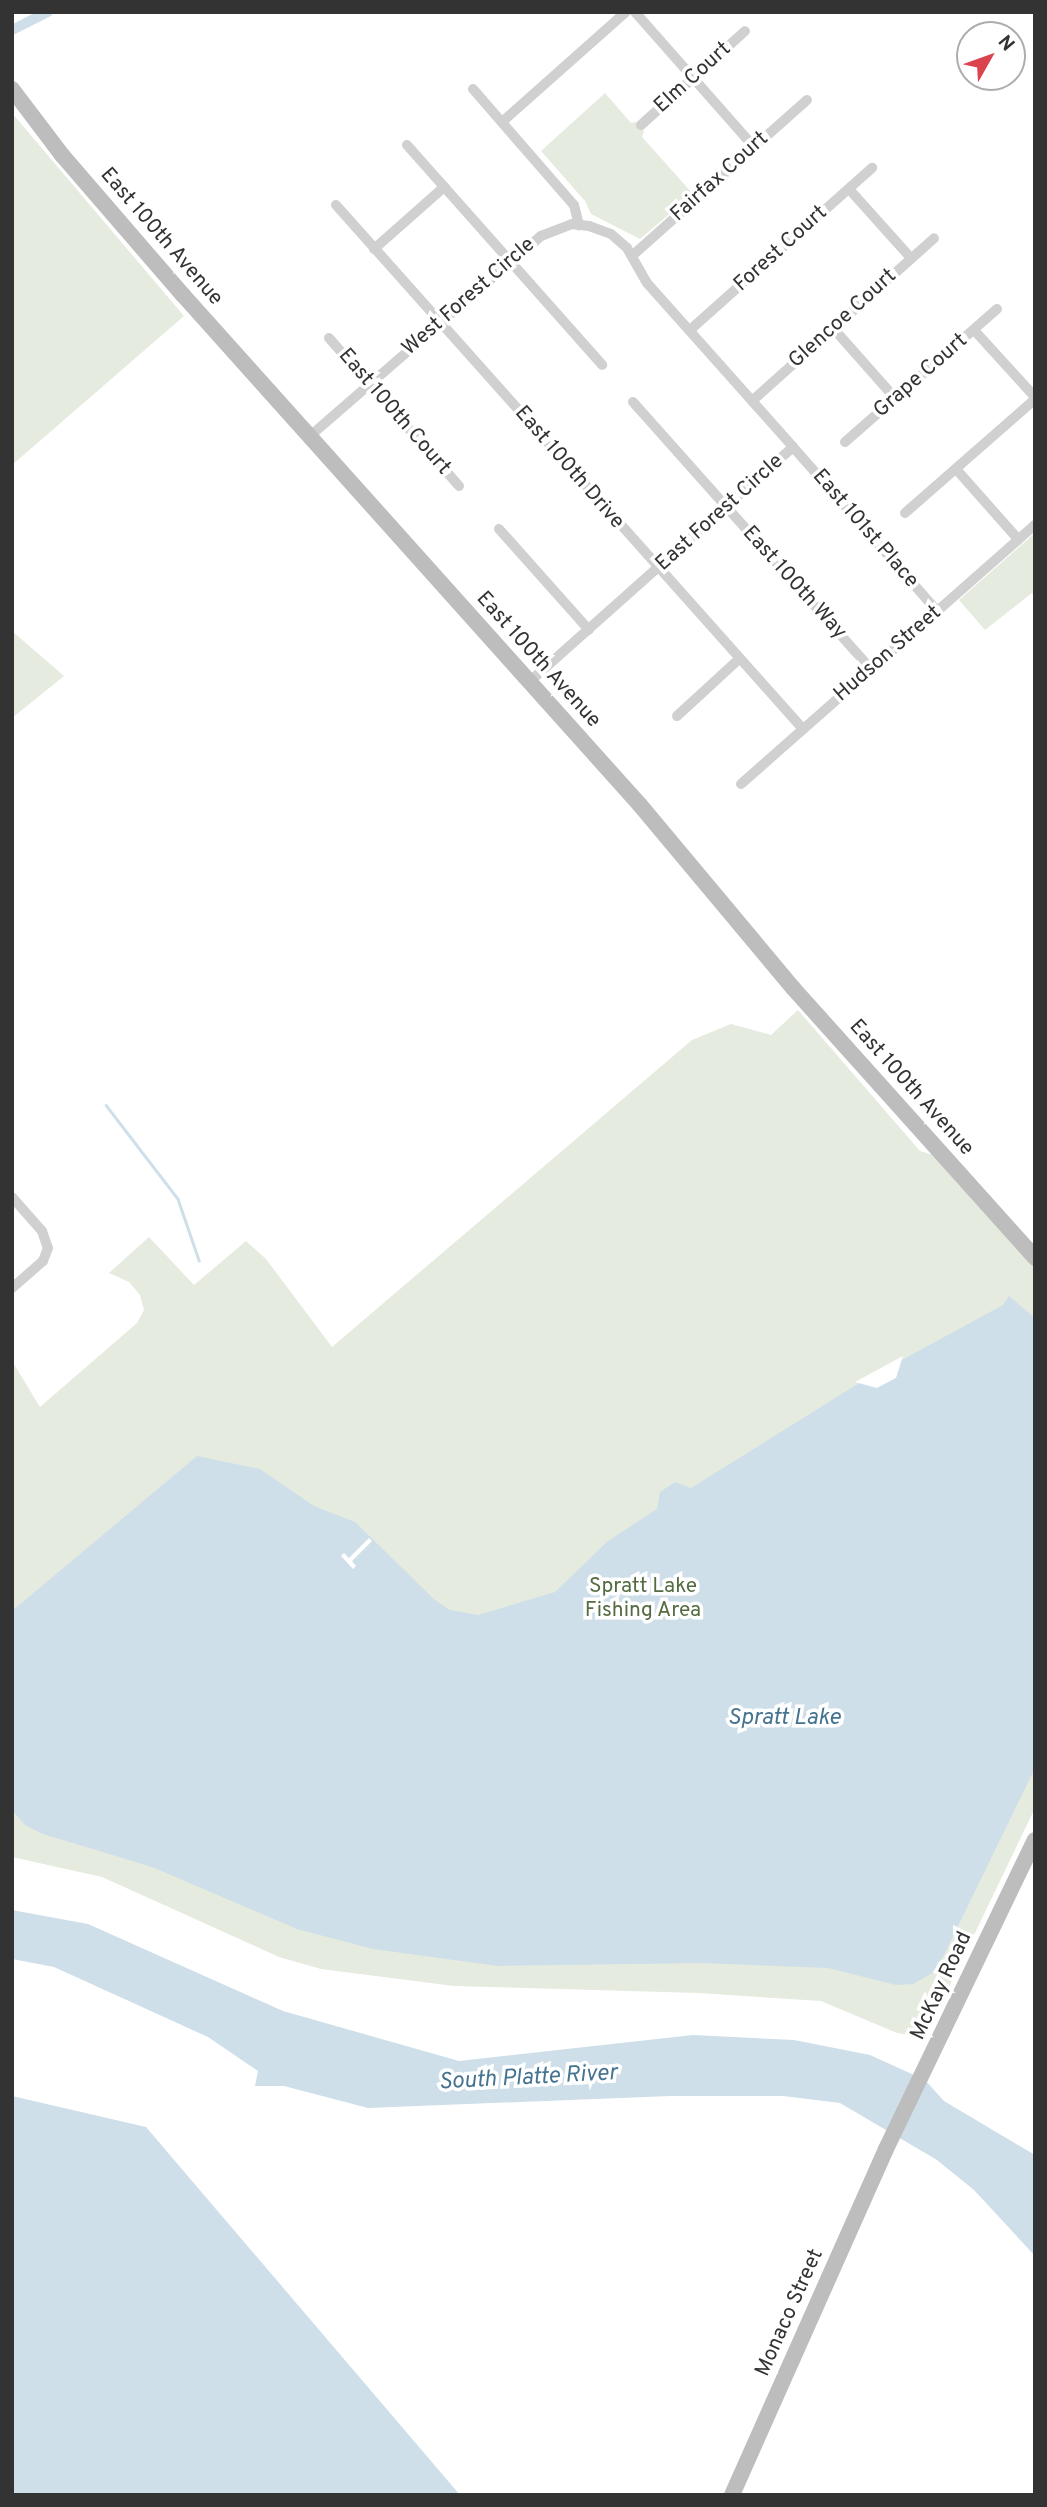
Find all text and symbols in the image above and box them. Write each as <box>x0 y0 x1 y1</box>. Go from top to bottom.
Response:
north arrow <box>956 21 1026 91</box>
text: N <box>992 31 1019 57</box>
street label: Elm Court <box>649 37 737 119</box>
street label: Fairfax Court <box>666 127 774 227</box>
street label: East 100th Avenue <box>94 163 228 311</box>
street label: Forest Court <box>729 201 833 297</box>
street label: West Forest Circle <box>397 232 541 362</box>
street label: Glencoe Court <box>784 264 902 374</box>
street label: Grape Court <box>869 329 973 423</box>
street label: East 100th Court <box>332 344 456 480</box>
street label: East 100th Drive <box>509 401 629 535</box>
street label: East Forest Circle <box>651 449 789 577</box>
street label: East 101st Place <box>807 464 923 594</box>
street label: East 100th Way <box>736 521 852 645</box>
street label: East 100th Avenue <box>470 586 606 734</box>
street label: Hudson Street <box>829 601 947 707</box>
street label: East 100th Avenue <box>843 1014 979 1162</box>
park label: Spratt Lake Fishing Area <box>584 1574 702 1624</box>
water label: Spratt Lake <box>727 1705 841 1733</box>
street label: McKay Road <box>906 1928 978 2044</box>
water label: South Platte River <box>438 2061 618 2097</box>
street label: Monaco Street <box>751 2245 829 2381</box>

